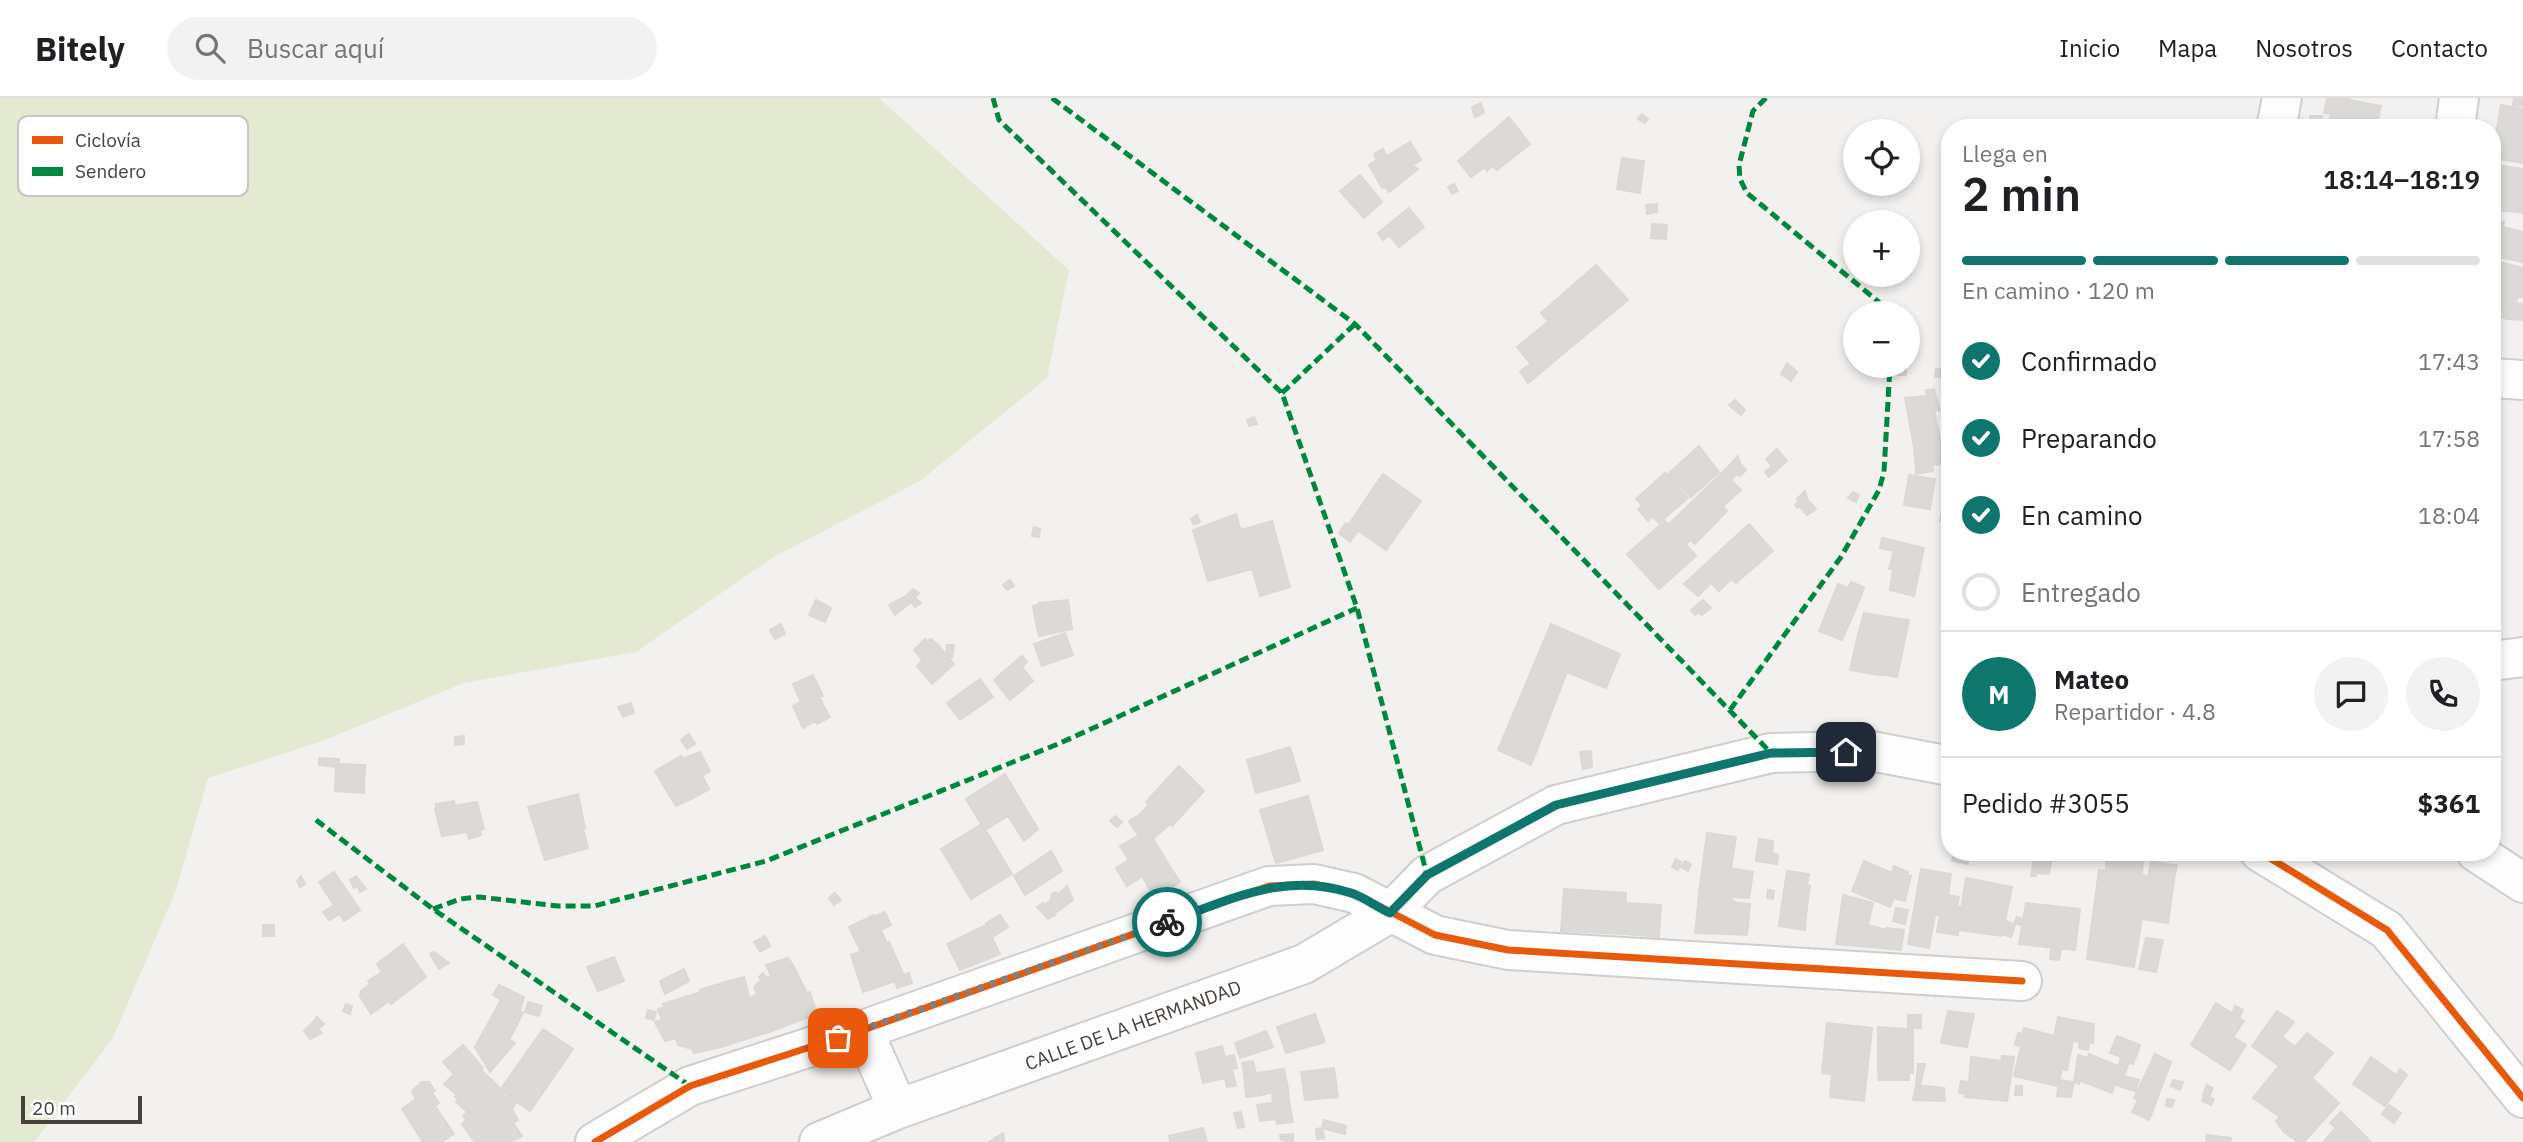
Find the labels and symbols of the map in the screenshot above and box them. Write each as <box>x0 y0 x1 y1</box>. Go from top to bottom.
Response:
legend <box>18 116 248 196</box>
text: Ciclovía <box>75 128 141 152</box>
text: Sendero <box>75 159 146 183</box>
pin <box>1816 722 1876 782</box>
courier <box>1132 887 1202 957</box>
street label: CALLE DE LA HERMANDAD <box>1021 975 1245 1075</box>
pin <box>808 1008 868 1068</box>
scale bar <box>21 1093 142 1125</box>

